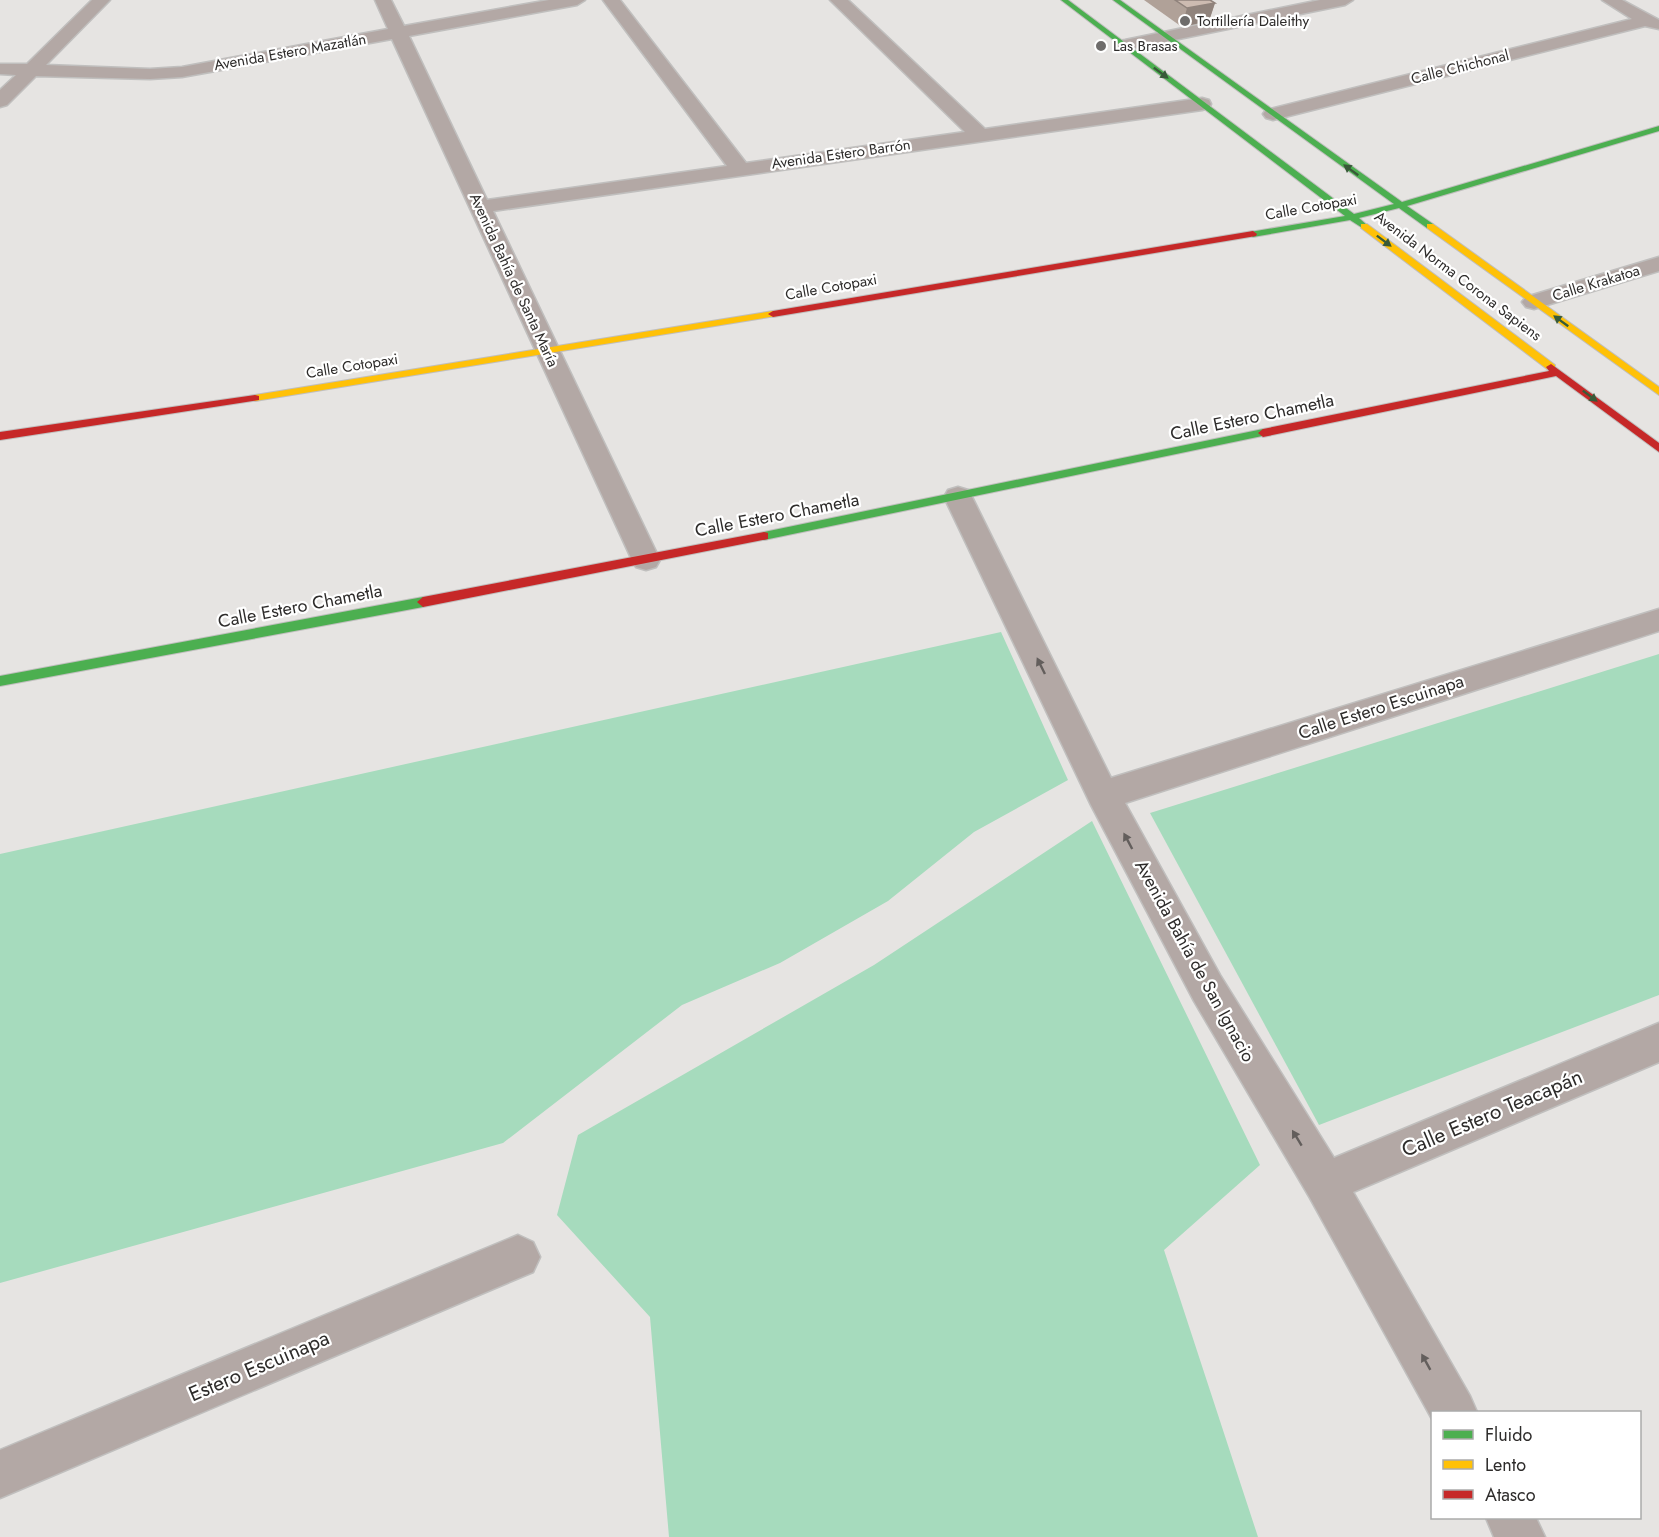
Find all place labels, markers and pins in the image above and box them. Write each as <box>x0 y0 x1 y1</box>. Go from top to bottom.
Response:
place label: Tortillería Daleithy <box>1197 10 1310 32</box>
marker: Tortillería Daleithy <box>1178 14 1192 28</box>
place label: Las Brasas <box>1113 35 1178 57</box>
marker: Las Brasas <box>1094 39 1108 53</box>

